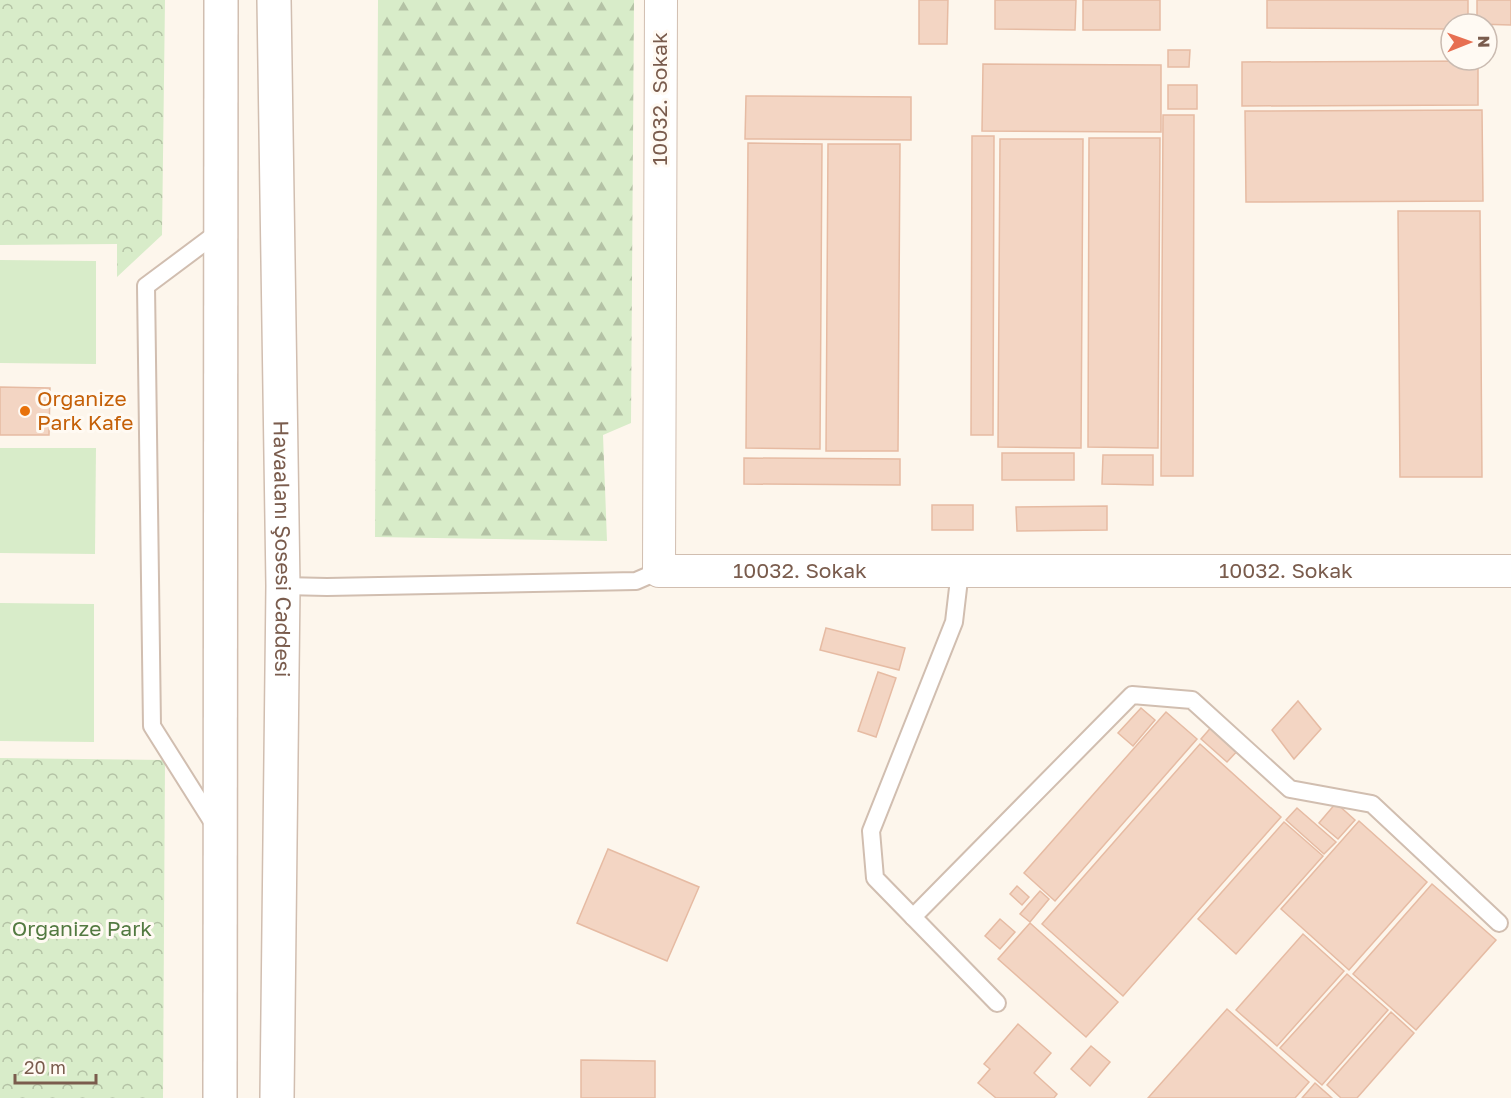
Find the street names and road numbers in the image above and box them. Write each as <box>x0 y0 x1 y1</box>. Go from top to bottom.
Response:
street label: 10032. Sokak <box>646 32 672 166</box>
street label: Havaalanı Şosesi Caddesi <box>268 420 297 678</box>
street label: 10032. Sokak <box>733 557 867 583</box>
street label: 10032. Sokak <box>1219 557 1353 583</box>

